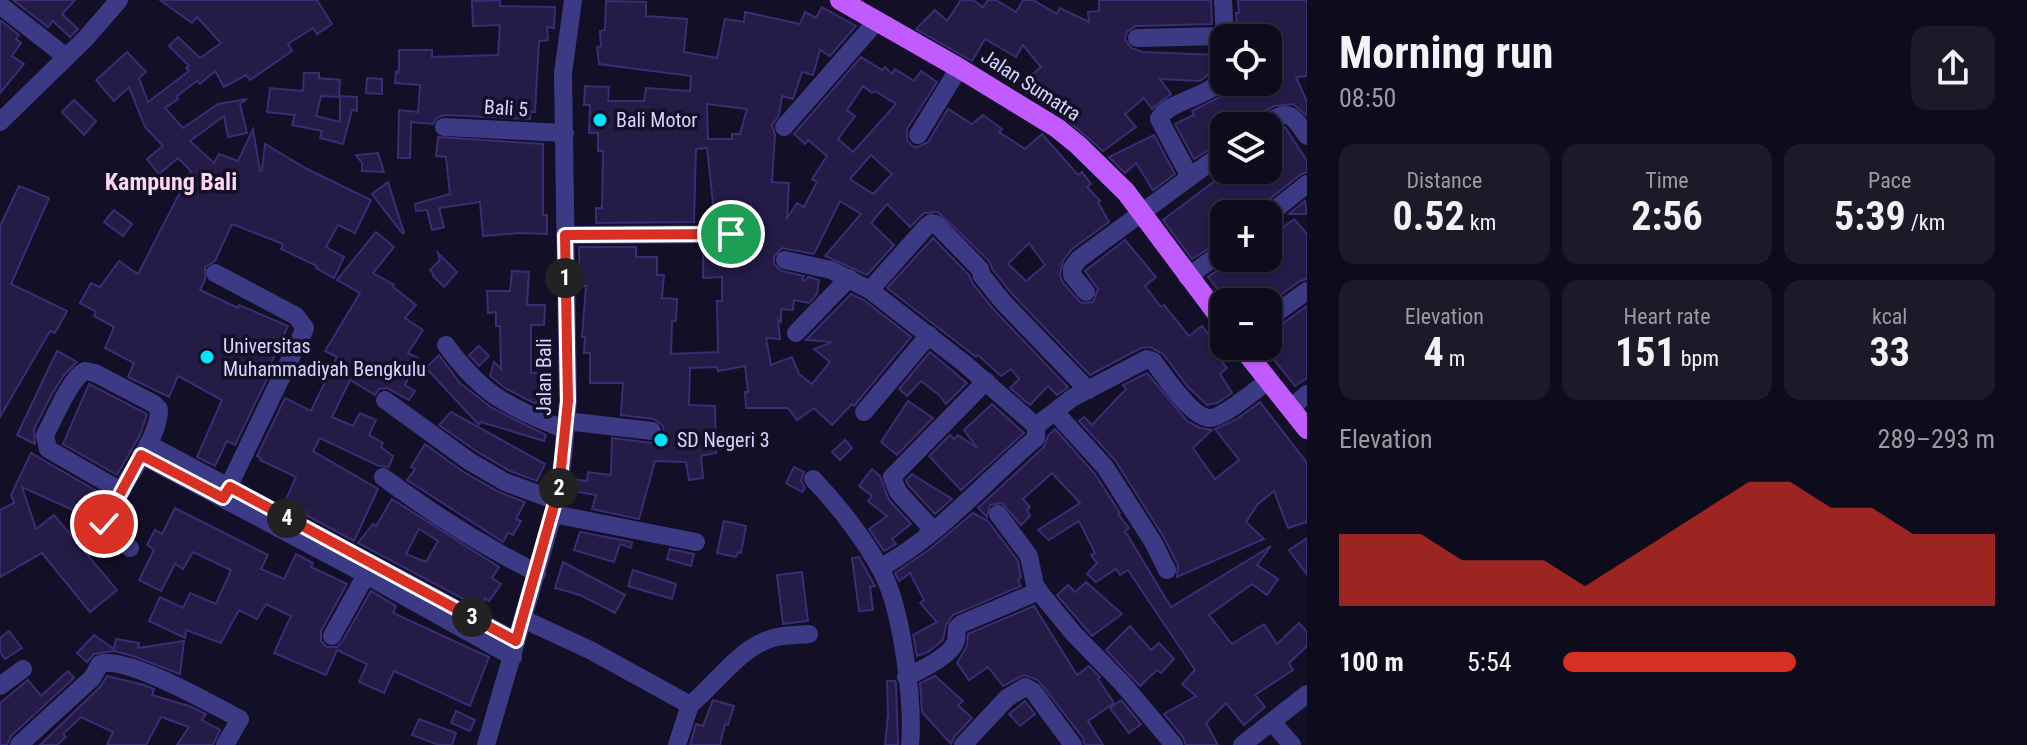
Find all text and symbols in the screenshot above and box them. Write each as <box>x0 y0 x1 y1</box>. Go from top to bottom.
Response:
map controls <box>1210 24 1282 360</box>
button: locate <box>1210 24 1282 96</box>
button: share <box>1911 26 1995 110</box>
text: Morning run <box>1339 27 1553 79</box>
street label: Jalan Sumatra <box>977 44 1085 126</box>
text: 08:50 <box>1339 83 1396 113</box>
street label: Bali 5 <box>483 94 529 122</box>
place label: Bali Motor <box>616 108 697 132</box>
marker: Bali Motor <box>591 111 609 129</box>
button: layers <box>1210 112 1282 184</box>
district label: Kampung Bali <box>105 168 237 196</box>
text: Distance <box>1406 168 1482 193</box>
text: Time <box>1645 168 1689 193</box>
text: Pace <box>1868 168 1911 193</box>
text: 0.52 <box>1392 193 1465 240</box>
text: 2:56 <box>1631 193 1703 240</box>
text: 5:39 <box>1834 193 1906 240</box>
pin <box>697 200 765 268</box>
button: + <box>1210 200 1282 272</box>
text: km <box>1465 210 1496 235</box>
text: /km <box>1906 210 1945 235</box>
icon: arrive <box>709 212 753 256</box>
pin: 1 <box>545 258 585 298</box>
text: 1 <box>559 265 571 290</box>
button: − <box>1210 288 1282 360</box>
text: Elevation <box>1405 304 1484 329</box>
text: Heart rate <box>1624 304 1710 329</box>
text: kcal <box>1872 304 1907 329</box>
text: 4 <box>1423 329 1444 376</box>
text: 151 <box>1615 329 1676 376</box>
text: 33 <box>1869 329 1910 376</box>
place label: Universitas Muhammadiyah Bengkulu <box>223 334 426 381</box>
street label: Jalan Bali <box>532 338 556 416</box>
text: m <box>1444 346 1465 371</box>
text: bpm <box>1676 346 1719 371</box>
marker: Universitas Muhammadiyah Bengkulu <box>198 348 216 366</box>
text: Elevation <box>1339 424 1433 454</box>
text: 289–293 m <box>1878 424 1995 454</box>
place label: SD Negeri 3 <box>677 428 770 452</box>
marker: SD Negeri 3 <box>652 431 670 449</box>
pin: 2 <box>539 468 579 508</box>
text: 2 <box>553 475 565 500</box>
pin <box>70 490 138 558</box>
pin: 4 <box>267 498 307 538</box>
icon: check <box>82 502 126 546</box>
text: 4 <box>281 505 293 530</box>
pin: 3 <box>452 597 492 637</box>
text: 3 <box>466 604 478 629</box>
text: 100 m <box>1339 647 1404 677</box>
text: 5:54 <box>1467 647 1512 677</box>

